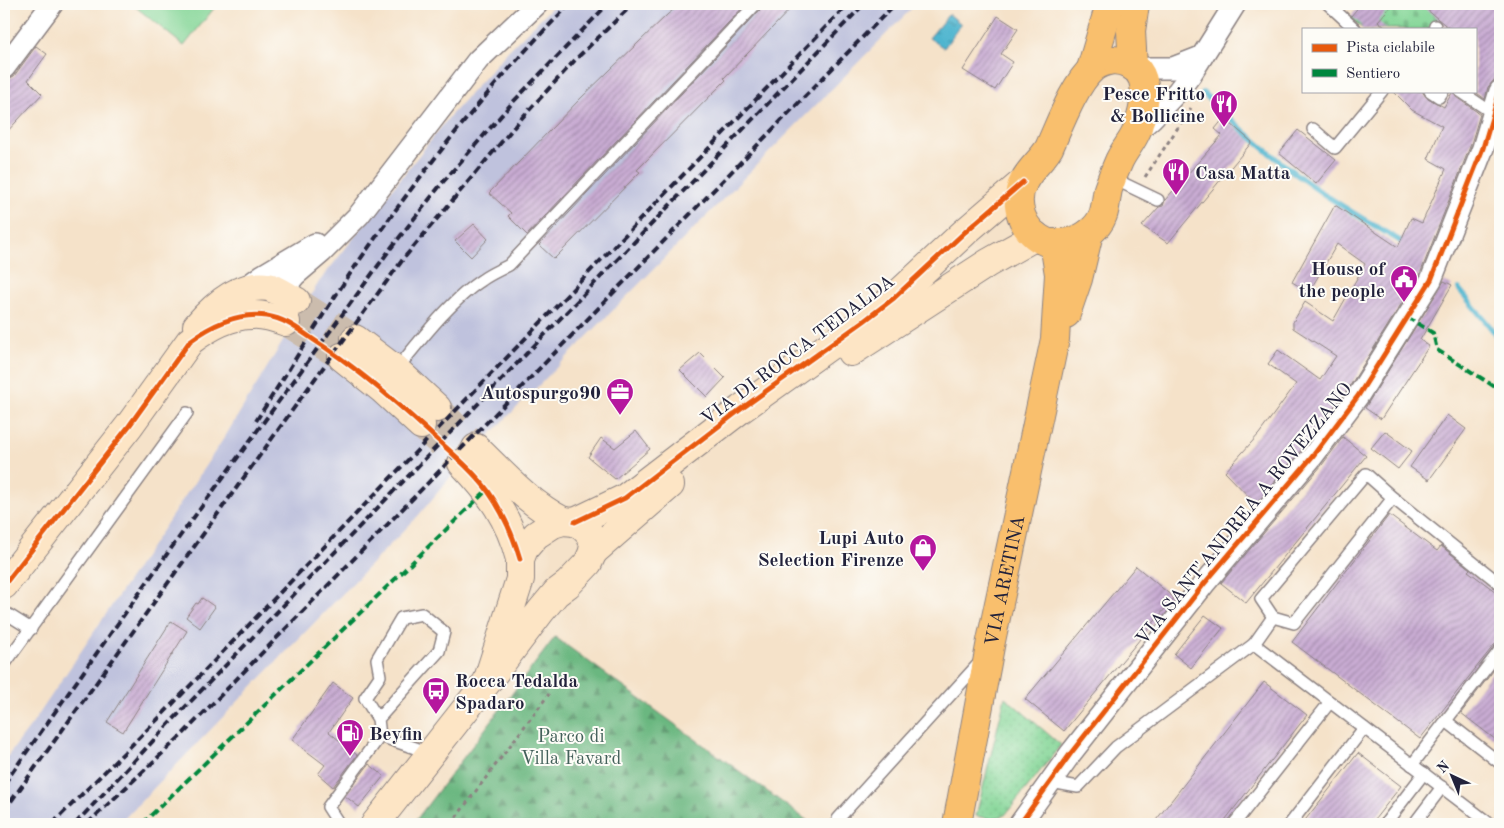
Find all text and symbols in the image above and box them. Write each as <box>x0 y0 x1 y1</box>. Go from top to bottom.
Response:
legend <box>1302 28 1476 92</box>
text: Pista ciclabile <box>1346 41 1435 56</box>
text: Sentiero <box>1346 67 1400 82</box>
place label: Pesce Fritto & Bollicine <box>1102 86 1205 127</box>
restaurant icon: Pesce Fritto & Bollicine <box>1209 89 1239 128</box>
restaurant icon: Casa Matta <box>1161 157 1191 196</box>
place label: Casa Matta <box>1195 165 1291 184</box>
place label: House of the people <box>1299 261 1386 302</box>
public building icon: House of the people <box>1389 264 1419 303</box>
street label: VIA DI ROCCA TEDALDA <box>698 272 899 430</box>
office icon: Autospurgo90 <box>605 377 635 416</box>
street label: VIA SANT'ANDREA A ROVEZZANO <box>1133 380 1357 649</box>
place label: Autospurgo90 <box>480 385 601 404</box>
street label: VIA ARETINA <box>983 514 1029 648</box>
place label: Lupi Auto Selection Firenze <box>758 530 904 571</box>
shop icon: Lupi Auto Selection Firenze <box>908 533 938 572</box>
place label: Rocca Tedalda Spadaro <box>455 673 579 714</box>
bus stop icon: Rocca Tedalda Spadaro <box>421 676 451 715</box>
fuel station icon: Beyfin <box>335 718 365 757</box>
place label: Beyfin <box>369 726 423 745</box>
park label: Parco di Villa Favard <box>521 728 622 769</box>
north arrow <box>1426 750 1476 800</box>
text: N <box>1435 758 1453 776</box>

